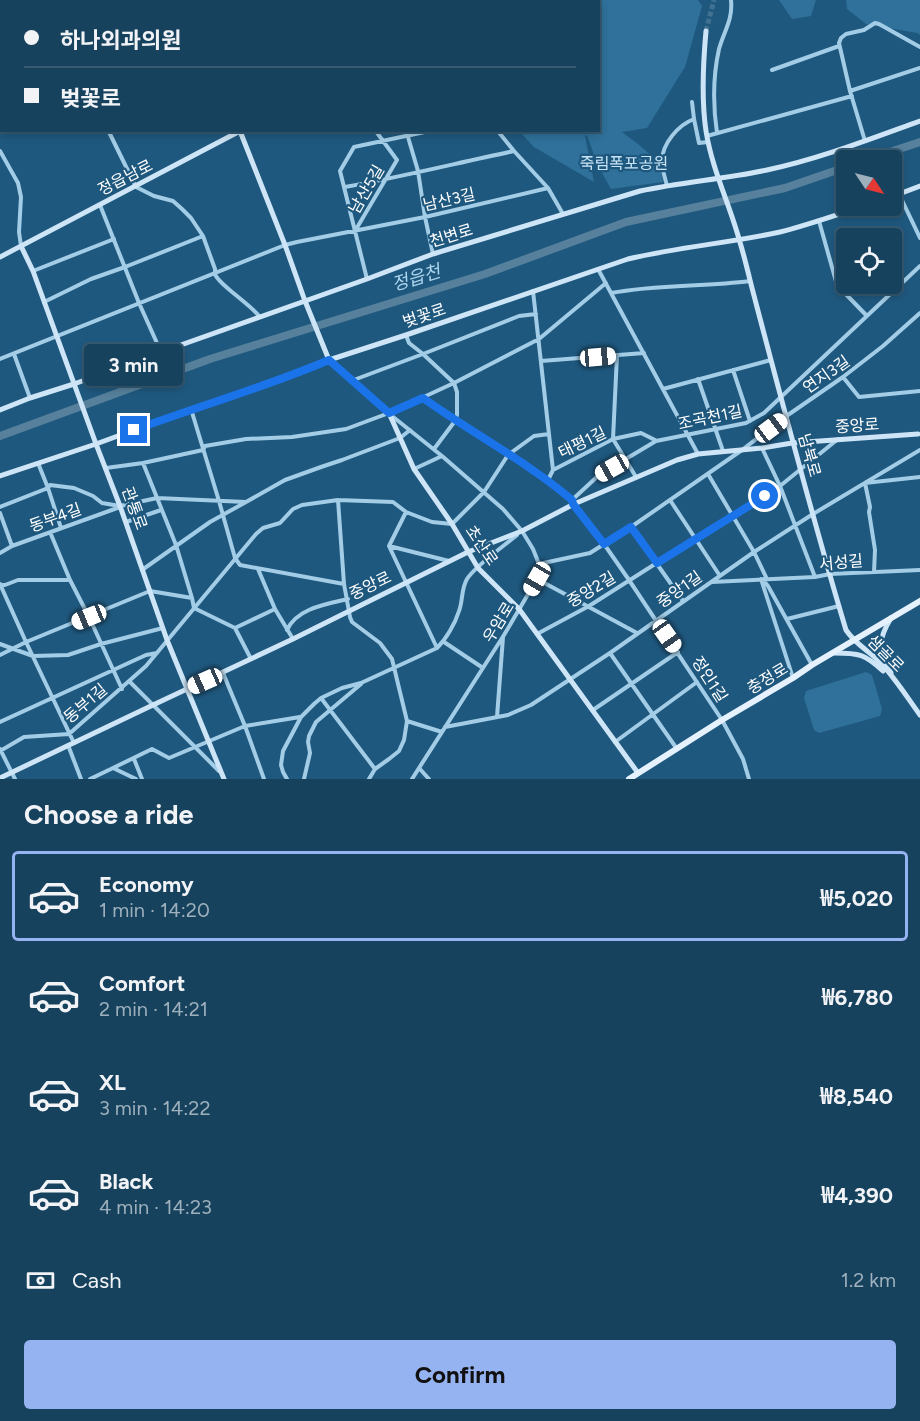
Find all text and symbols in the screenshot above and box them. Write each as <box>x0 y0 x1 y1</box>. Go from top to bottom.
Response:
text: 하나외과의원 <box>60 27 181 54</box>
text: 벚꽃로 <box>60 85 121 112</box>
north arrow <box>836 150 902 216</box>
map controls <box>836 150 902 294</box>
park label: 죽림폭포공원 <box>580 154 668 173</box>
street label: 정읍남로 <box>95 155 156 199</box>
street label: 남산5길 <box>345 161 388 217</box>
street label: 남산3길 <box>421 184 477 215</box>
street label: 천변로 <box>427 220 475 251</box>
button: locate <box>836 228 902 294</box>
water label: 정읍천 <box>389 260 445 296</box>
street label: 벚꽃로 <box>400 299 448 332</box>
callout: 3 min <box>84 343 184 385</box>
car <box>579 346 617 368</box>
street label: 연지3길 <box>799 351 853 397</box>
text: 3 min <box>109 353 158 377</box>
street label: 조곡천1길 <box>676 401 744 434</box>
car <box>751 410 791 446</box>
street label: 중앙로 <box>834 414 880 437</box>
route end <box>120 416 147 443</box>
street label: 태평1길 <box>555 423 609 462</box>
street label: 남북로 <box>794 431 825 479</box>
car <box>592 451 632 485</box>
route start <box>751 482 778 509</box>
street label: 관통로 <box>118 484 151 532</box>
street label: 동부4길 <box>26 499 84 536</box>
street label: 초산로 <box>461 522 502 569</box>
street label: 서성길 <box>818 551 864 574</box>
car <box>520 559 554 599</box>
street label: 중앙로 <box>346 567 394 604</box>
street label: 중앙1길 <box>653 567 706 612</box>
street label: 중앙2길 <box>564 568 619 611</box>
street label: 우암로 <box>479 598 518 646</box>
car <box>69 602 109 632</box>
car <box>649 616 685 656</box>
street label: 샘골로 <box>863 631 908 676</box>
street label: 정인1길 <box>688 653 731 706</box>
street label: 충정로 <box>743 659 791 698</box>
car <box>185 665 225 697</box>
street label: 동부1길 <box>60 680 111 727</box>
text: Choose a ride <box>24 798 193 831</box>
icon: car <box>27 869 81 923</box>
text: Economy <box>99 871 194 898</box>
text: ₩5,020 <box>820 885 893 912</box>
text: 1 min · 14:20 <box>99 898 210 922</box>
icon: car <box>27 968 81 1022</box>
text: Comfort <box>99 970 185 997</box>
text: ₩6,780 <box>822 984 893 1011</box>
text: 2 min · 14:21 <box>99 997 208 1021</box>
icon: car <box>27 1067 81 1121</box>
text: XL <box>99 1069 126 1096</box>
text: ₩8,540 <box>820 1083 893 1110</box>
text: 3 min · 14:22 <box>99 1096 211 1120</box>
icon: car <box>27 1166 81 1220</box>
text: Black <box>99 1168 153 1195</box>
text: ₩4,390 <box>821 1182 893 1209</box>
text: 4 min · 14:23 <box>99 1195 212 1219</box>
icon: cash <box>24 1264 57 1297</box>
text: Cash <box>72 1267 122 1294</box>
text: 1.2 km <box>841 1268 896 1292</box>
button: Confirm <box>24 1340 896 1409</box>

